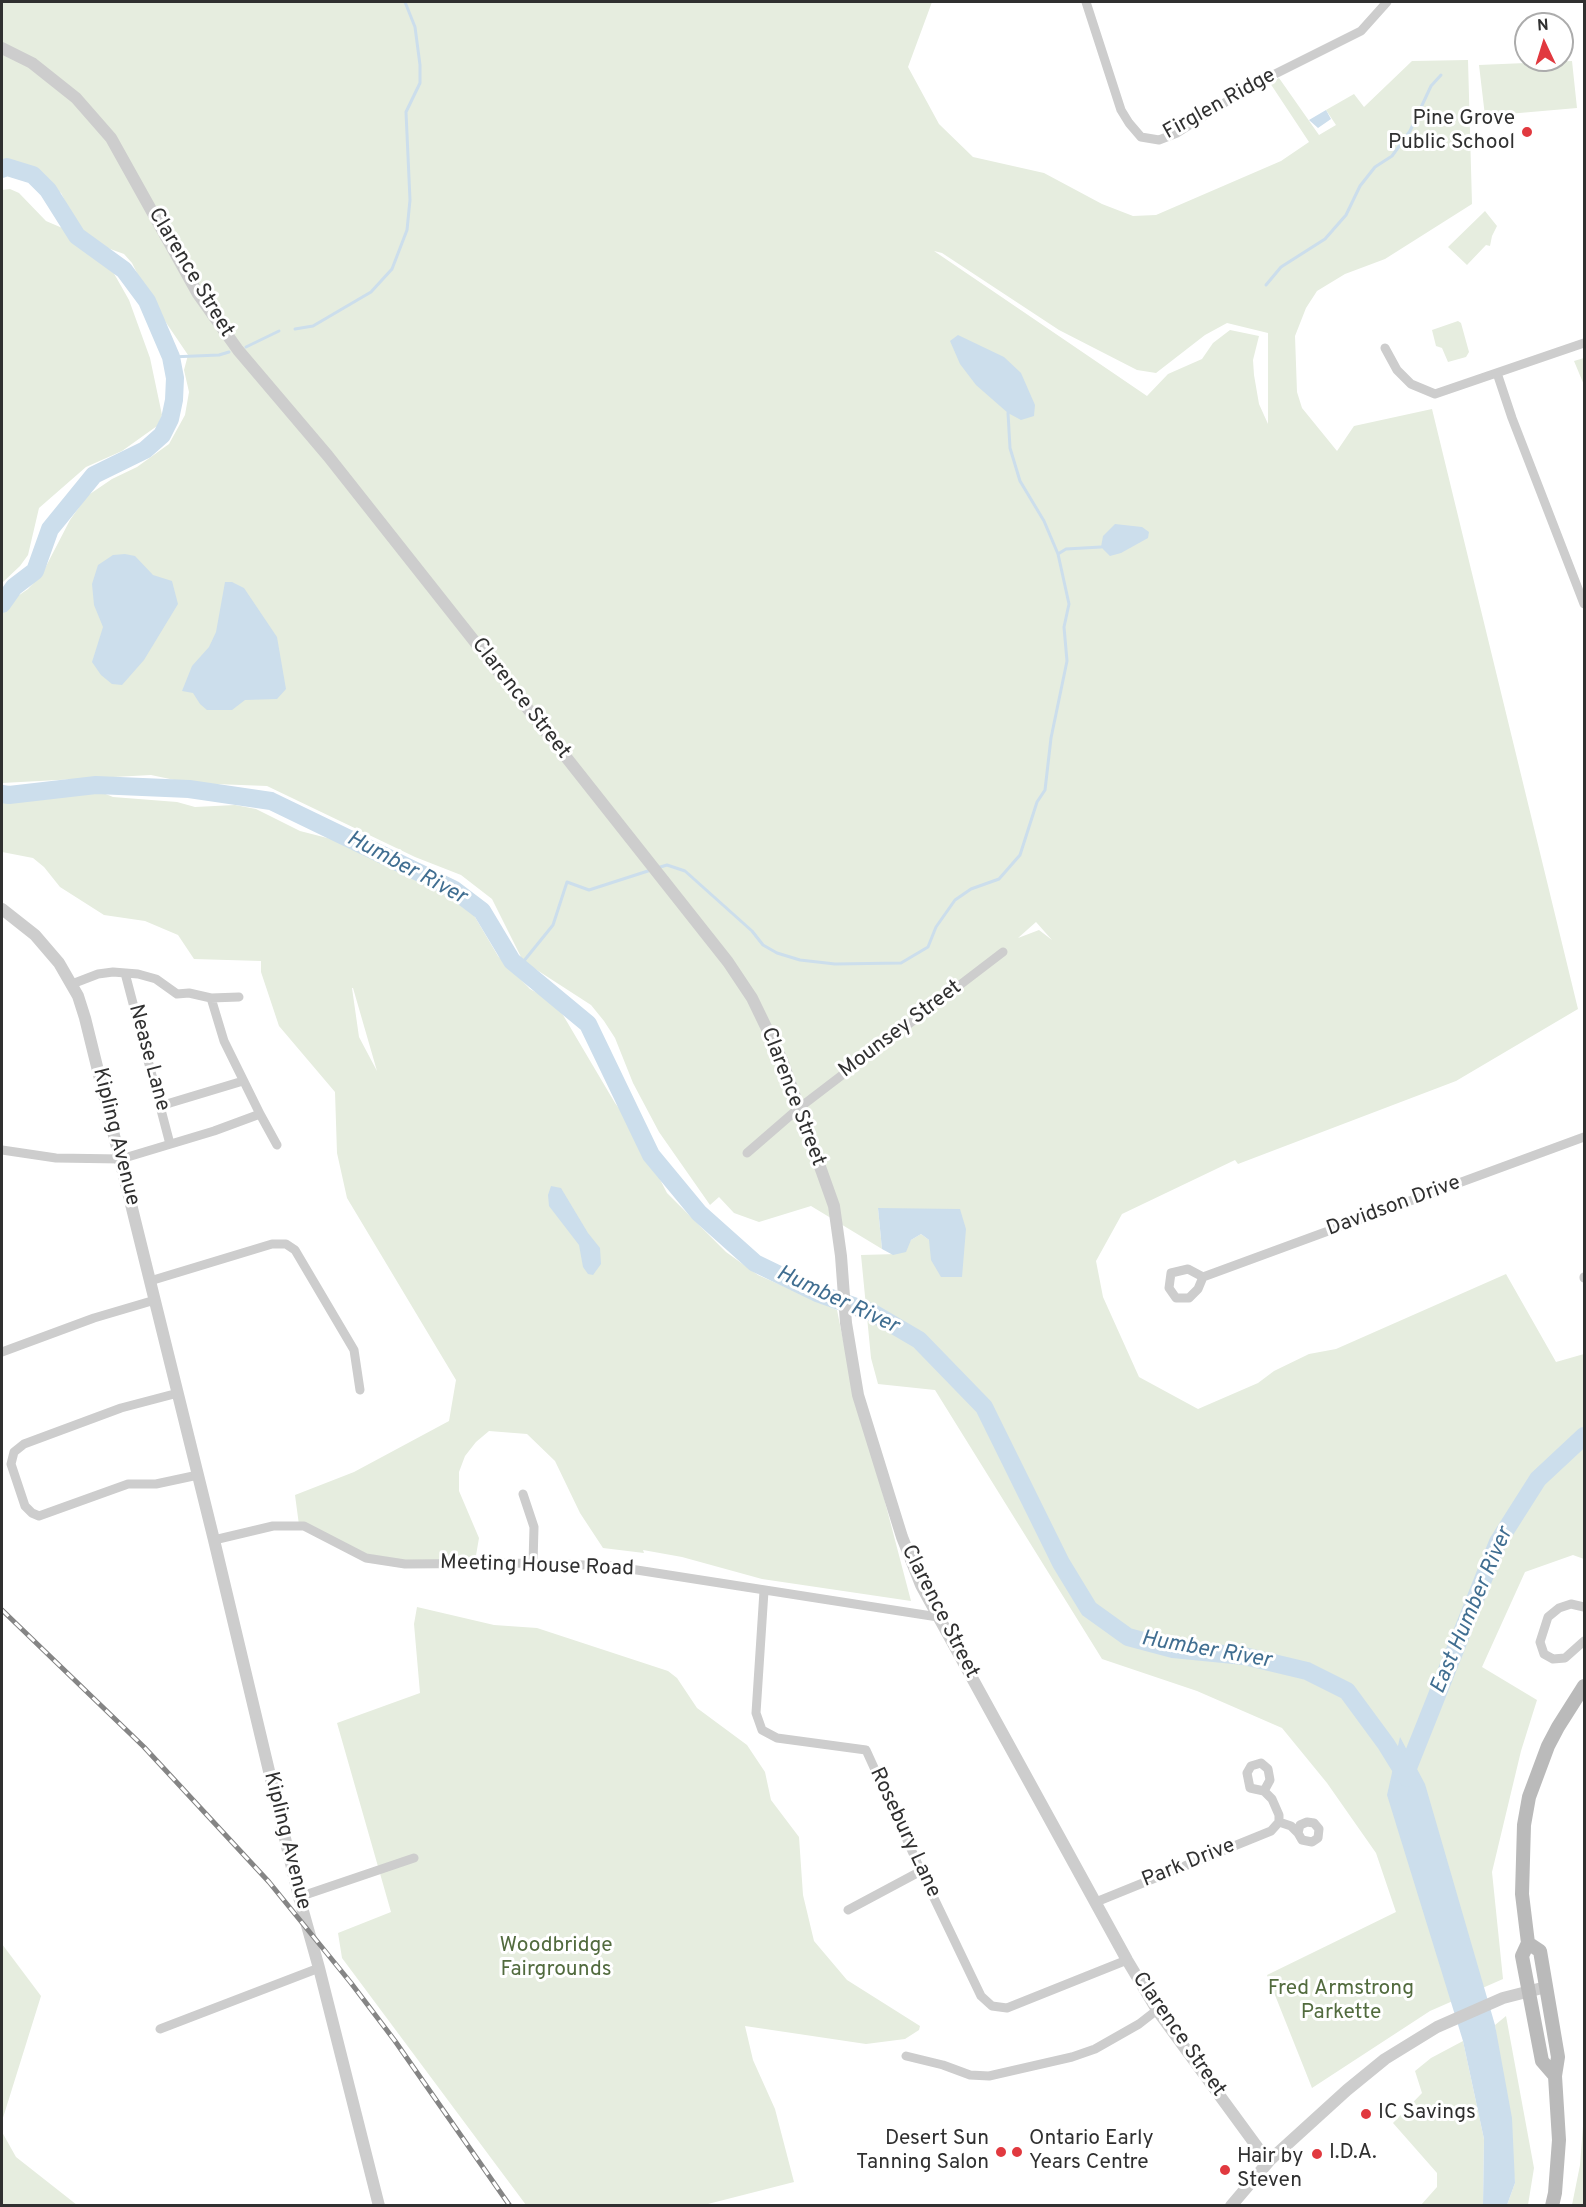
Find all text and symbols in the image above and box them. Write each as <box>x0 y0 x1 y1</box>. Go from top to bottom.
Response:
north arrow <box>1514 12 1574 72</box>
text: N <box>1536 16 1549 36</box>
street label: Firglen Ridge <box>1159 64 1281 146</box>
place label: Pine Grove Public School <box>1388 107 1515 157</box>
marker: Pine Grove Public School <box>1520 125 1534 139</box>
street label: Clarence Street <box>141 204 239 342</box>
street label: Clarence Street <box>465 634 575 764</box>
water label: Humber River <box>342 826 470 912</box>
street label: Mounsey Street <box>835 976 967 1084</box>
street label: Nease Lane <box>122 1002 174 1114</box>
street label: Clarence Street <box>754 1024 830 1170</box>
street label: Kipling Avenue <box>86 1066 144 1208</box>
street label: Davidson Drive <box>1324 1171 1464 1243</box>
water label: Humber River <box>772 1261 902 1341</box>
water label: East Humber River <box>1426 1524 1520 1698</box>
street label: Clarence Street <box>895 1541 983 1683</box>
street label: Meeting House Road <box>440 1551 634 1583</box>
water label: Humber River <box>1139 1627 1273 1675</box>
street label: Rosebury Lane <box>863 1764 945 1902</box>
street label: Kipling Avenue <box>257 1770 315 1912</box>
street label: Park Drive <box>1139 1834 1239 1894</box>
park label: Woodbridge Fairgrounds <box>499 1934 613 1984</box>
street label: Clarence Street <box>1126 1968 1230 2102</box>
park label: Fred Armstrong Parkette <box>1268 1977 1414 2027</box>
place label: IC Savings <box>1378 2101 1476 2127</box>
marker: IC Savings <box>1359 2107 1373 2121</box>
place label: Desert Sun Tanning Salon <box>856 2127 989 2177</box>
place label: Ontario Early Years Centre <box>1029 2127 1153 2177</box>
place label: I.D.A. <box>1329 2141 1377 2167</box>
marker: Desert Sun Tanning Salon <box>994 2145 1008 2159</box>
marker: Ontario Early Years Centre <box>1010 2145 1024 2159</box>
place label: Hair by Steven <box>1237 2145 1303 2195</box>
marker: I.D.A. <box>1310 2147 1324 2161</box>
marker: Hair by Steven <box>1218 2163 1232 2177</box>

